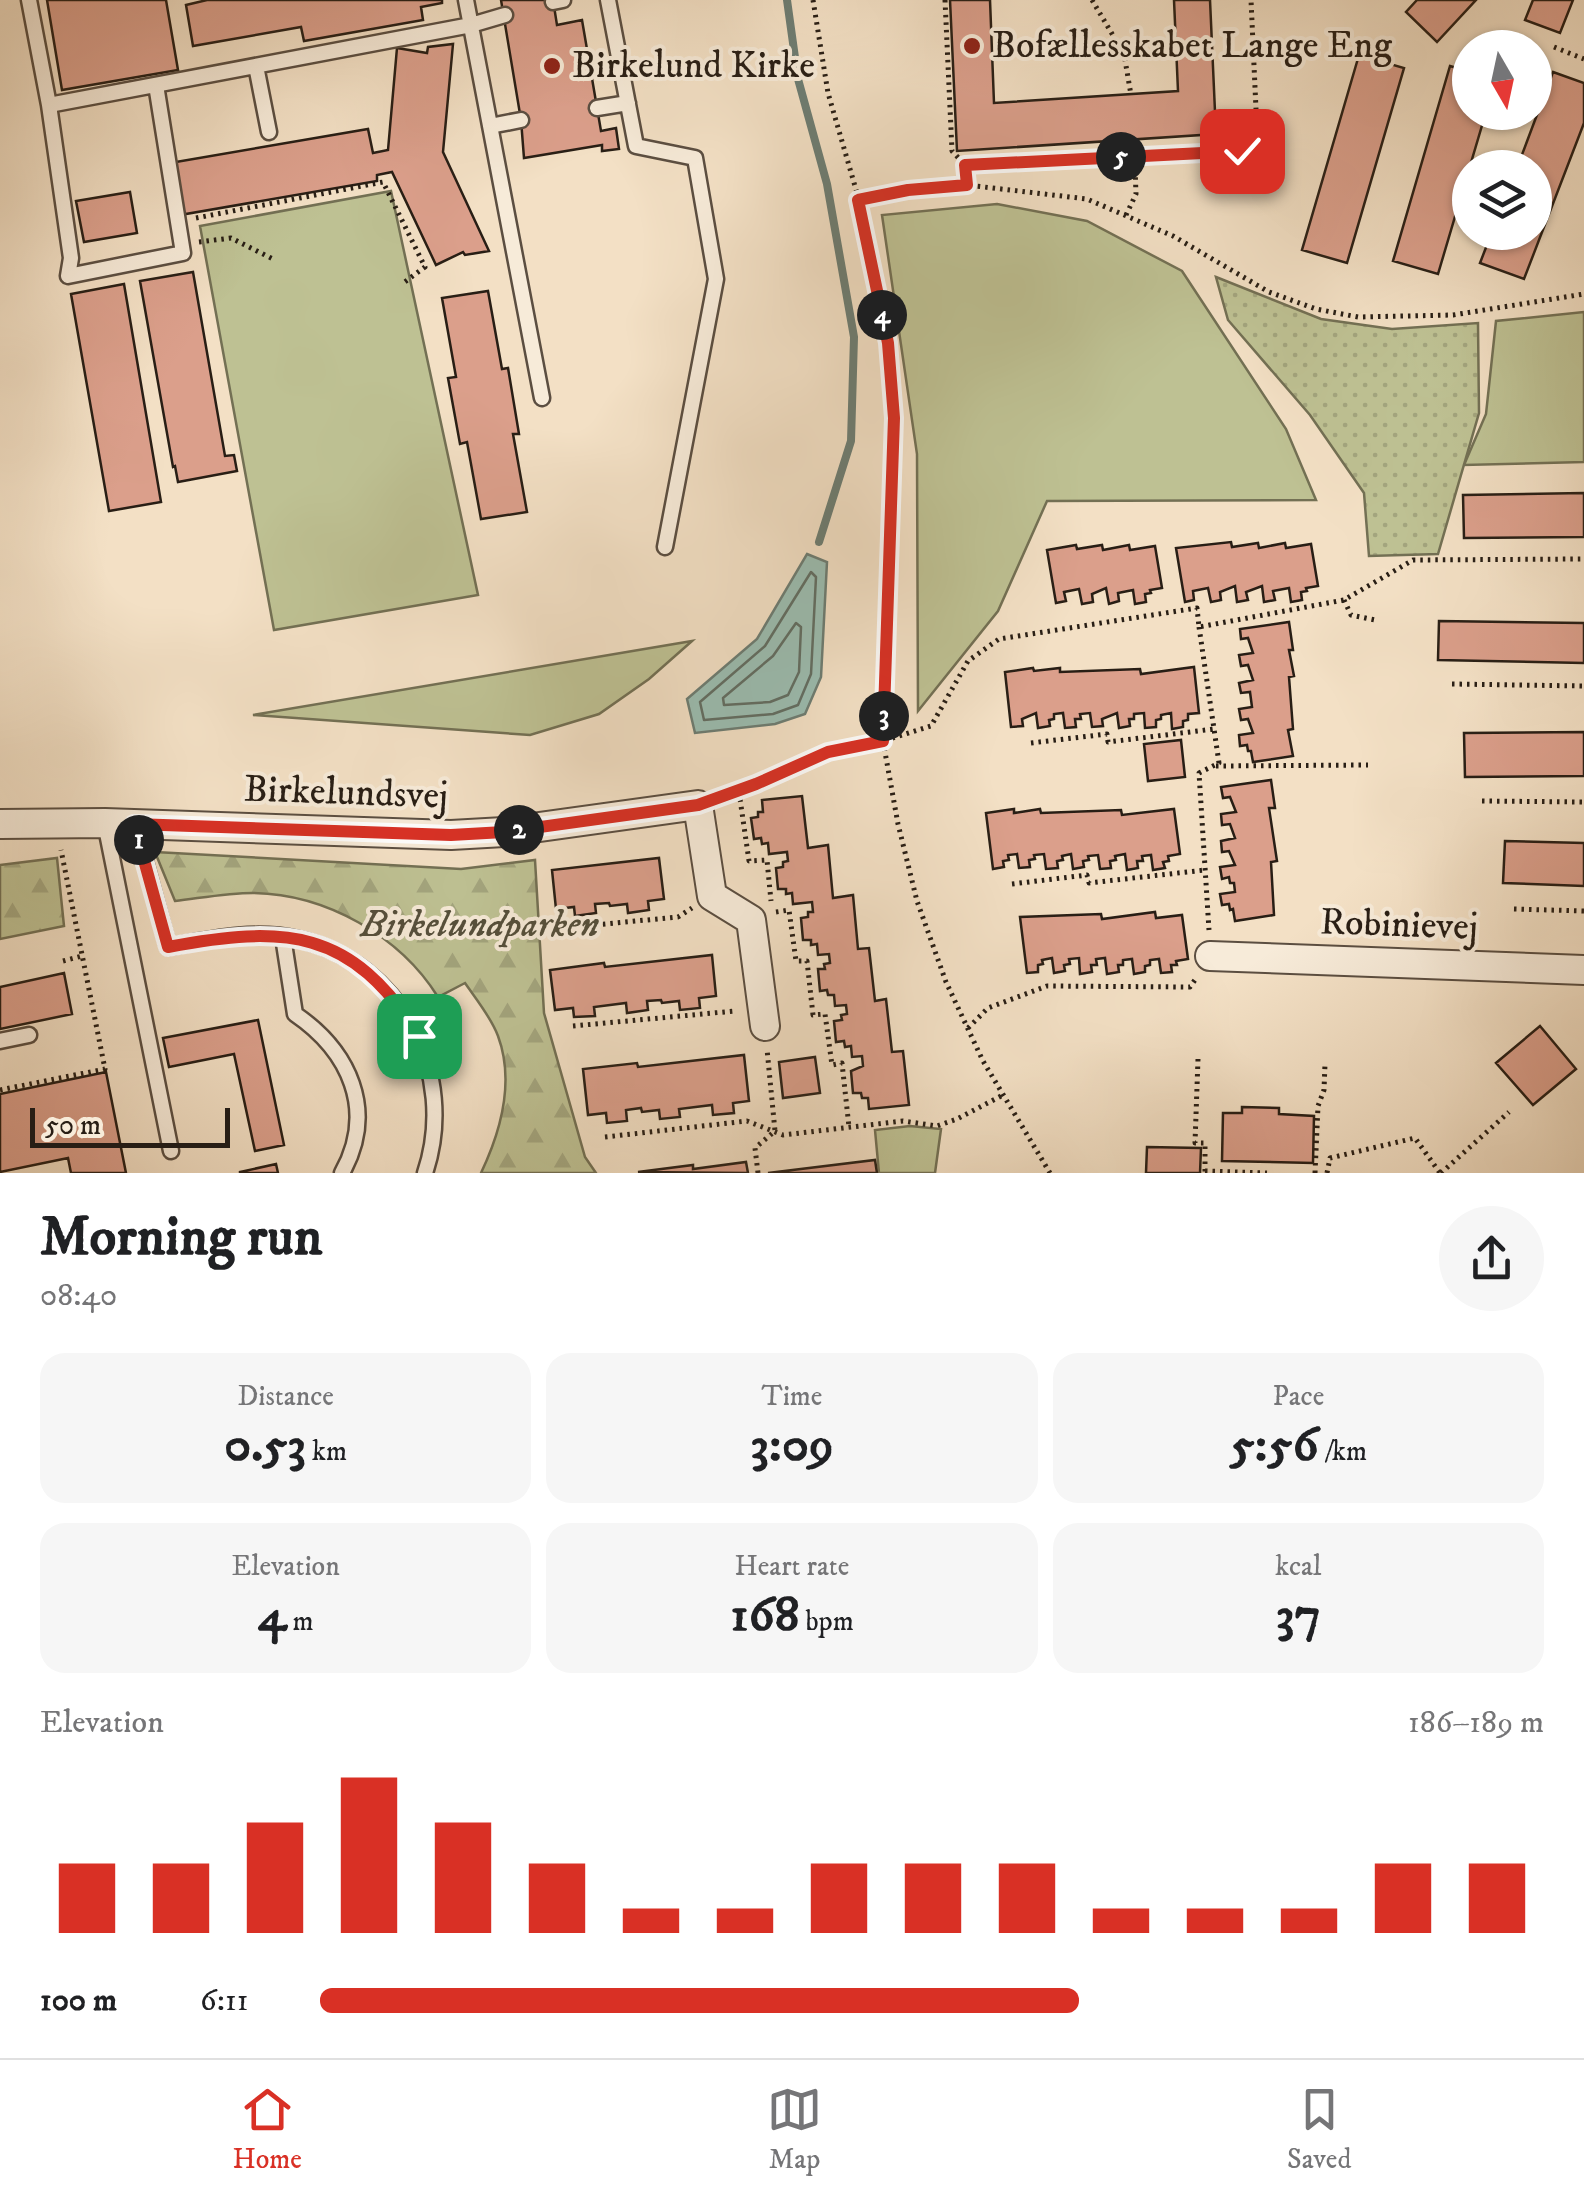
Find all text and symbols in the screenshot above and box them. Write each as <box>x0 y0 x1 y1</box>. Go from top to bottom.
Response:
place label: Bofællesskabet Lange Eng <box>992 22 1392 70</box>
north arrow <box>1452 30 1552 130</box>
map controls <box>1452 30 1552 250</box>
marker: Bofællesskabet Lange Eng <box>961 35 983 57</box>
place label: Birkelund Kirke <box>572 42 815 90</box>
marker: Birkelund Kirke <box>541 55 563 77</box>
pin <box>1200 109 1285 194</box>
icon: check <box>1215 124 1270 179</box>
pin: 5 <box>1096 132 1146 182</box>
text: 5 <box>1114 139 1128 174</box>
button: layers <box>1452 150 1552 250</box>
pin: 4 <box>857 290 907 340</box>
text: 4 <box>874 297 890 332</box>
pin: 3 <box>859 691 909 741</box>
text: 3 <box>879 698 889 733</box>
street label: Birkelundsvej <box>243 765 449 821</box>
pin: 2 <box>494 805 544 855</box>
text: 2 <box>512 812 526 847</box>
pin: 1 <box>114 815 164 865</box>
text: 1 <box>134 822 144 857</box>
street label: Robinievej <box>1319 898 1479 952</box>
park label: Birkelundparken <box>359 901 599 949</box>
pin <box>377 994 462 1079</box>
icon: arrive <box>392 1009 447 1064</box>
scale bar <box>30 1103 230 1148</box>
text: 50 m <box>45 1108 101 1143</box>
text: Morning run <box>40 1204 322 1273</box>
button: share <box>1439 1206 1544 1311</box>
text: 08:40 <box>40 1276 117 1316</box>
text: Distance <box>237 1379 334 1414</box>
text: Time <box>762 1379 822 1414</box>
text: Pace <box>1272 1379 1324 1414</box>
text: 0.53 <box>224 1414 306 1477</box>
text: 3:09 <box>750 1414 834 1477</box>
text: 5:56 <box>1230 1414 1318 1477</box>
text: km <box>306 1434 347 1469</box>
text: /km <box>1318 1434 1367 1469</box>
text: Elevation <box>231 1549 340 1584</box>
text: Heart rate <box>735 1549 849 1584</box>
text: kcal <box>1275 1549 1321 1584</box>
text: 4 <box>258 1584 287 1647</box>
text: 168 <box>730 1584 799 1647</box>
text: 37 <box>1276 1584 1321 1647</box>
text: m <box>287 1604 314 1639</box>
text: bpm <box>799 1604 854 1639</box>
text: Elevation <box>40 1703 164 1743</box>
text: 186–189 m <box>1408 1703 1544 1743</box>
text: 100 m <box>40 1981 117 2021</box>
text: 6:11 <box>200 1981 249 2021</box>
tab: Home <box>233 2082 302 2177</box>
tab: Map <box>767 2082 822 2177</box>
tab: Saved <box>1287 2082 1351 2177</box>

